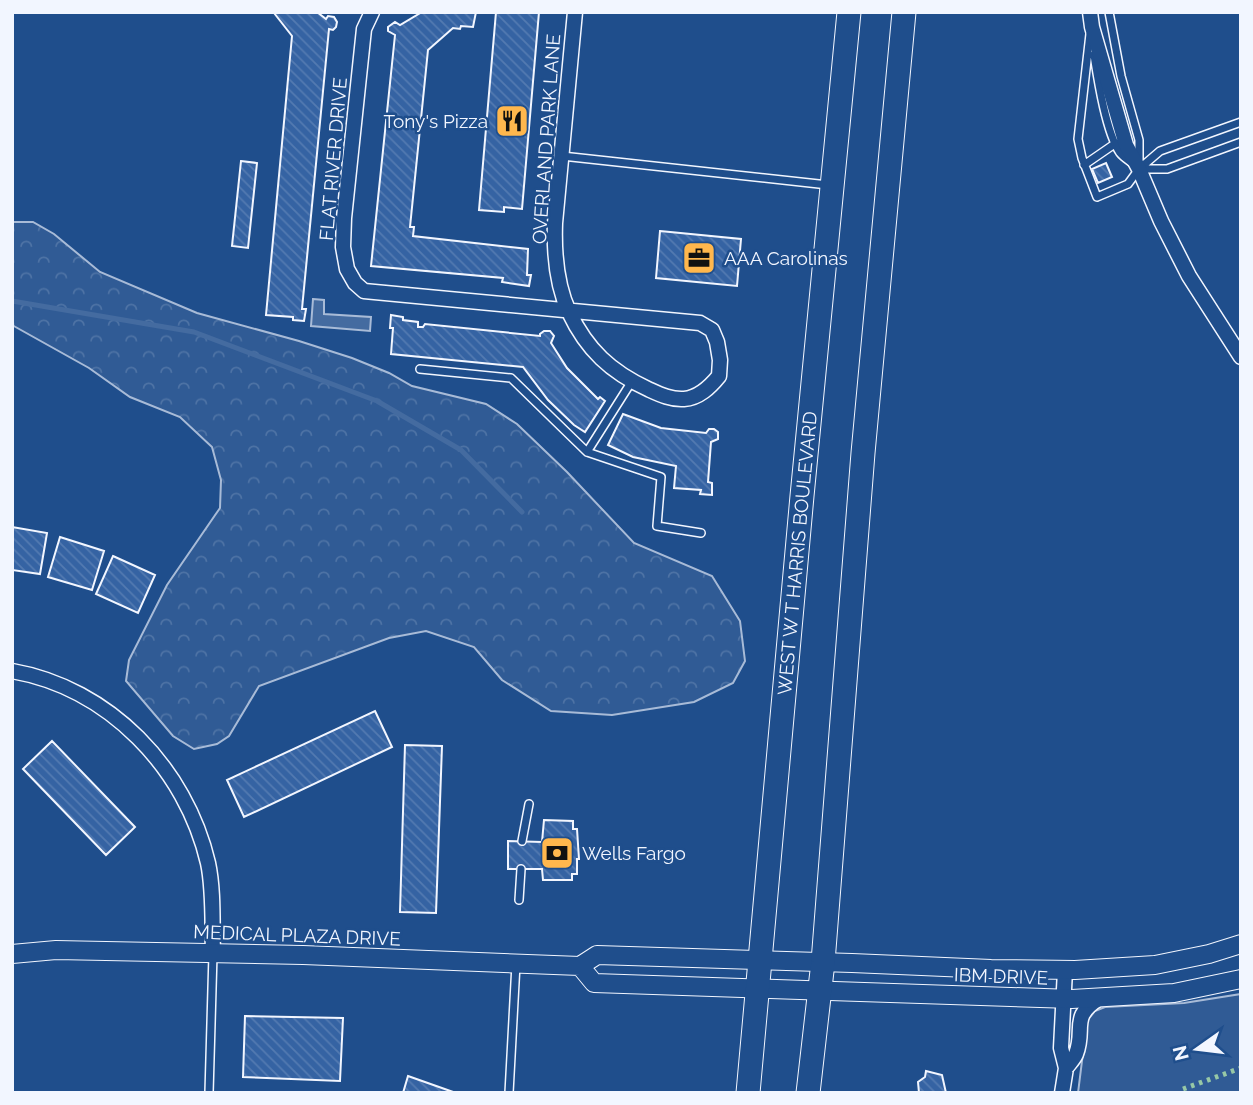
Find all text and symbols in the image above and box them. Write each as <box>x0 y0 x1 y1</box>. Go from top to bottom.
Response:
street label: OVERLAND PARK LANE <box>528 33 564 245</box>
street label: FLAT RIVER DRIVE <box>315 76 351 242</box>
restaurant icon: Tony's Pizza <box>493 102 531 140</box>
place label: Tony's Pizza <box>383 110 488 132</box>
office icon: AAA Carolinas <box>680 239 718 277</box>
place label: AAA Carolinas <box>724 247 848 269</box>
street label: WEST W T HARRIS BOULEVARD <box>773 410 821 696</box>
bank icon: Wells Fargo <box>538 834 576 872</box>
place label: Wells Fargo <box>582 842 686 864</box>
street label: MEDICAL PLAZA DRIVE <box>193 920 401 950</box>
street label: IBM DRIVE <box>954 963 1048 989</box>
north arrow <box>1162 1014 1232 1084</box>
text: N <box>1168 1043 1193 1063</box>

